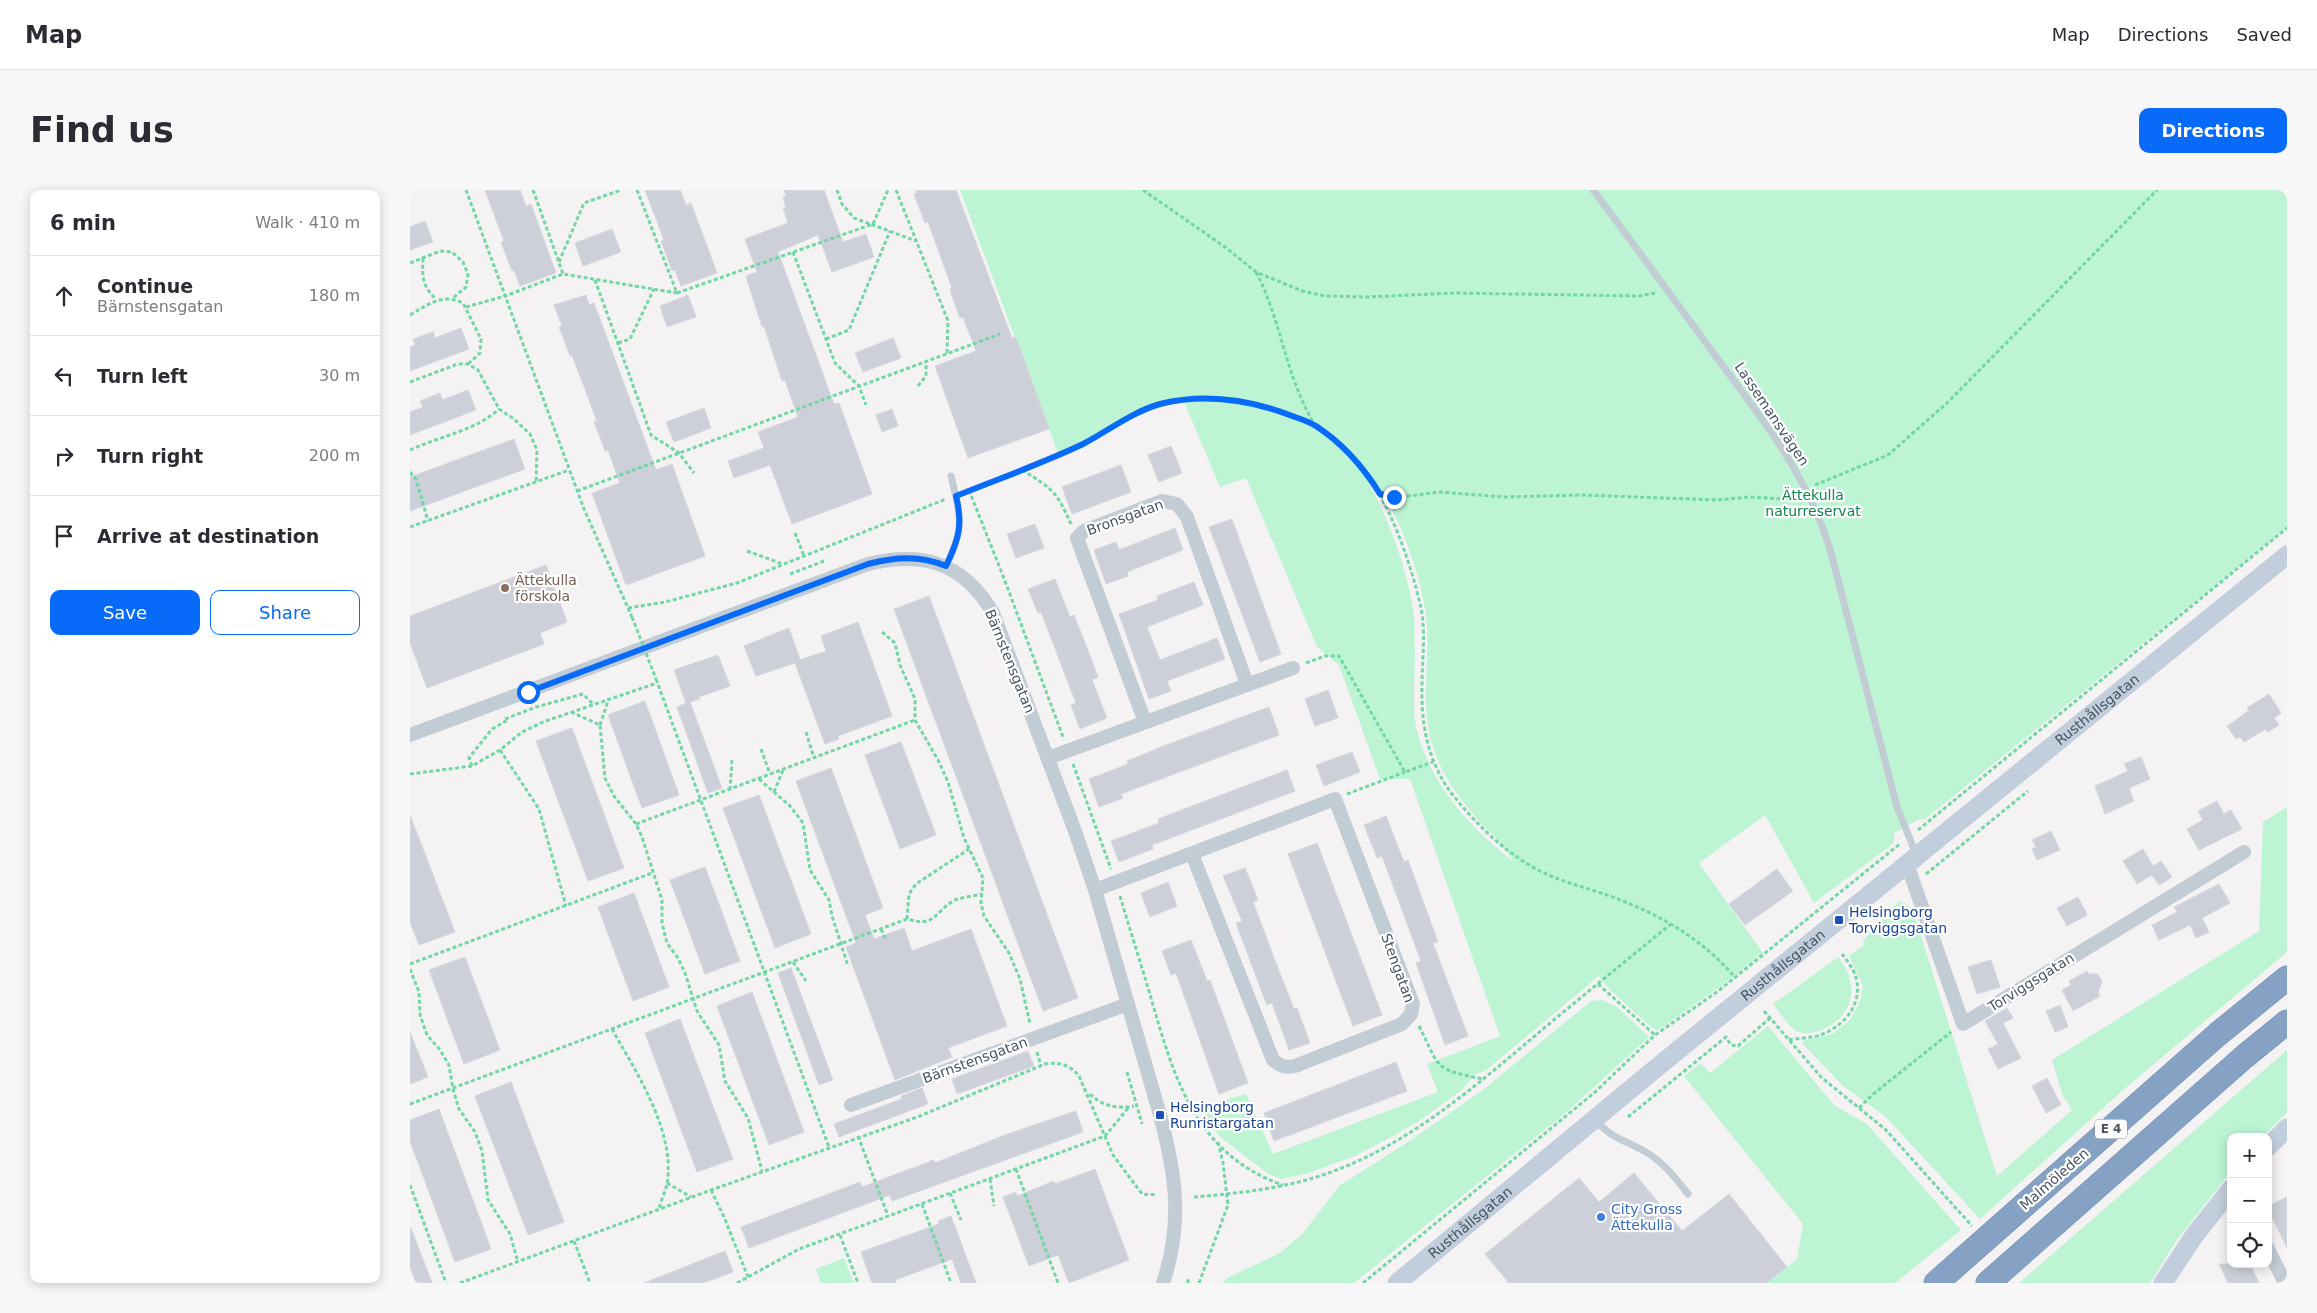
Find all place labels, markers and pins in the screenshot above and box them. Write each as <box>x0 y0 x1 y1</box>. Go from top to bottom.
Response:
place label: Ättekulla förskola <box>515 571 577 604</box>
marker: Ättekulla förskola <box>499 582 511 594</box>
place label: Helsingborg Torviggsgatan <box>1848 904 1947 936</box>
marker: Helsingborg Torviggsgatan <box>1833 914 1845 926</box>
place label: Helsingborg Runristargatan <box>1170 1099 1274 1131</box>
marker: Helsingborg Runristargatan <box>1154 1109 1166 1121</box>
place label: City Gross Ättekulla <box>1611 1201 1682 1233</box>
marker: City Gross Ättekulla <box>1595 1211 1607 1223</box>

